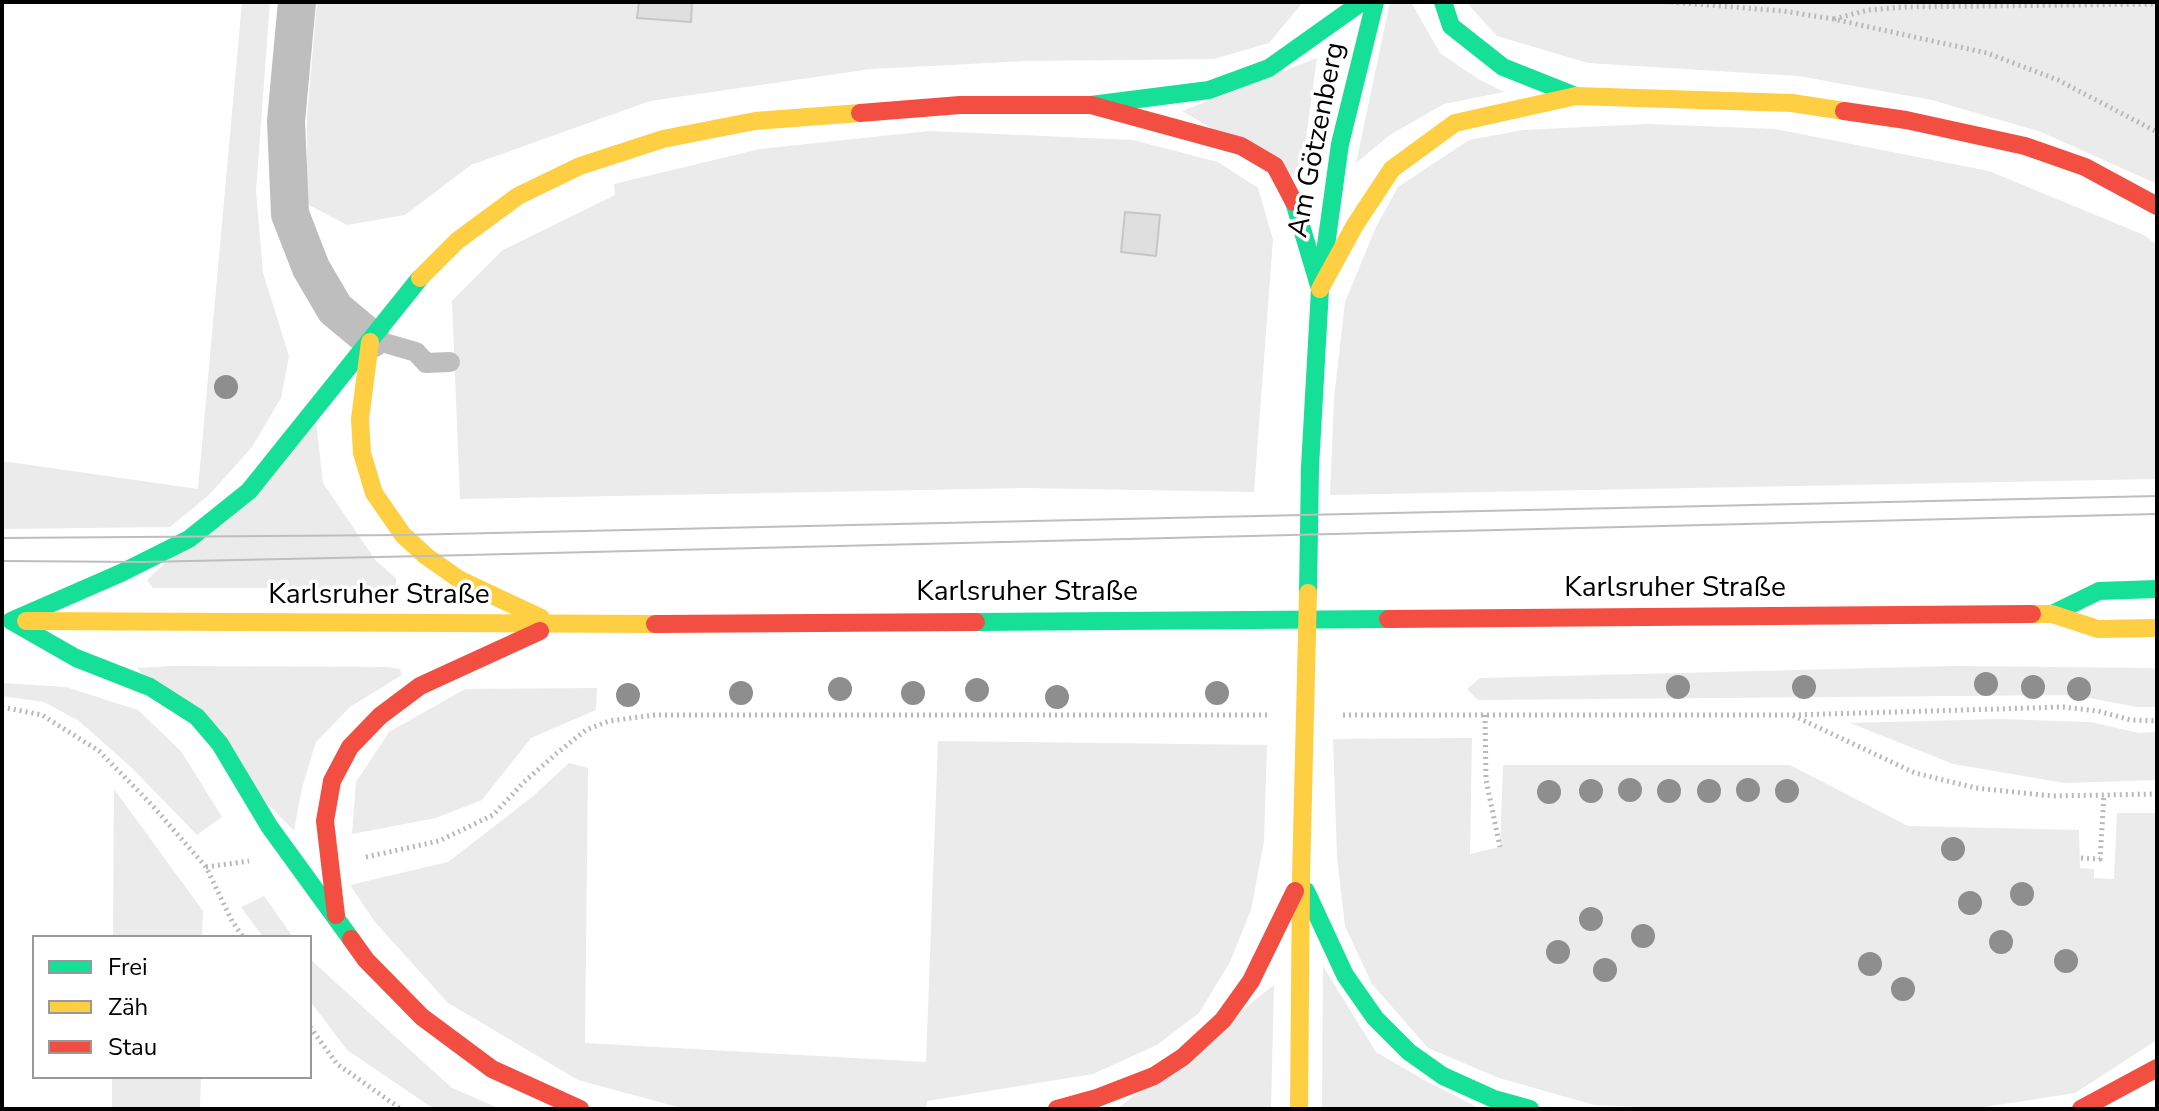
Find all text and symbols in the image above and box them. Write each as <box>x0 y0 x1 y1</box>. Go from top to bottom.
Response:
street label: Am Götzenberg <box>1283 40 1353 240</box>
street label: Karlsruher Straße <box>1564 572 1786 606</box>
street label: Karlsruher Straße <box>916 576 1138 610</box>
street label: Karlsruher Straße <box>268 579 490 613</box>
legend <box>32 935 312 1079</box>
text: Frei <box>108 951 148 983</box>
text: Zäh <box>108 991 148 1023</box>
text: Stau <box>108 1031 157 1063</box>

